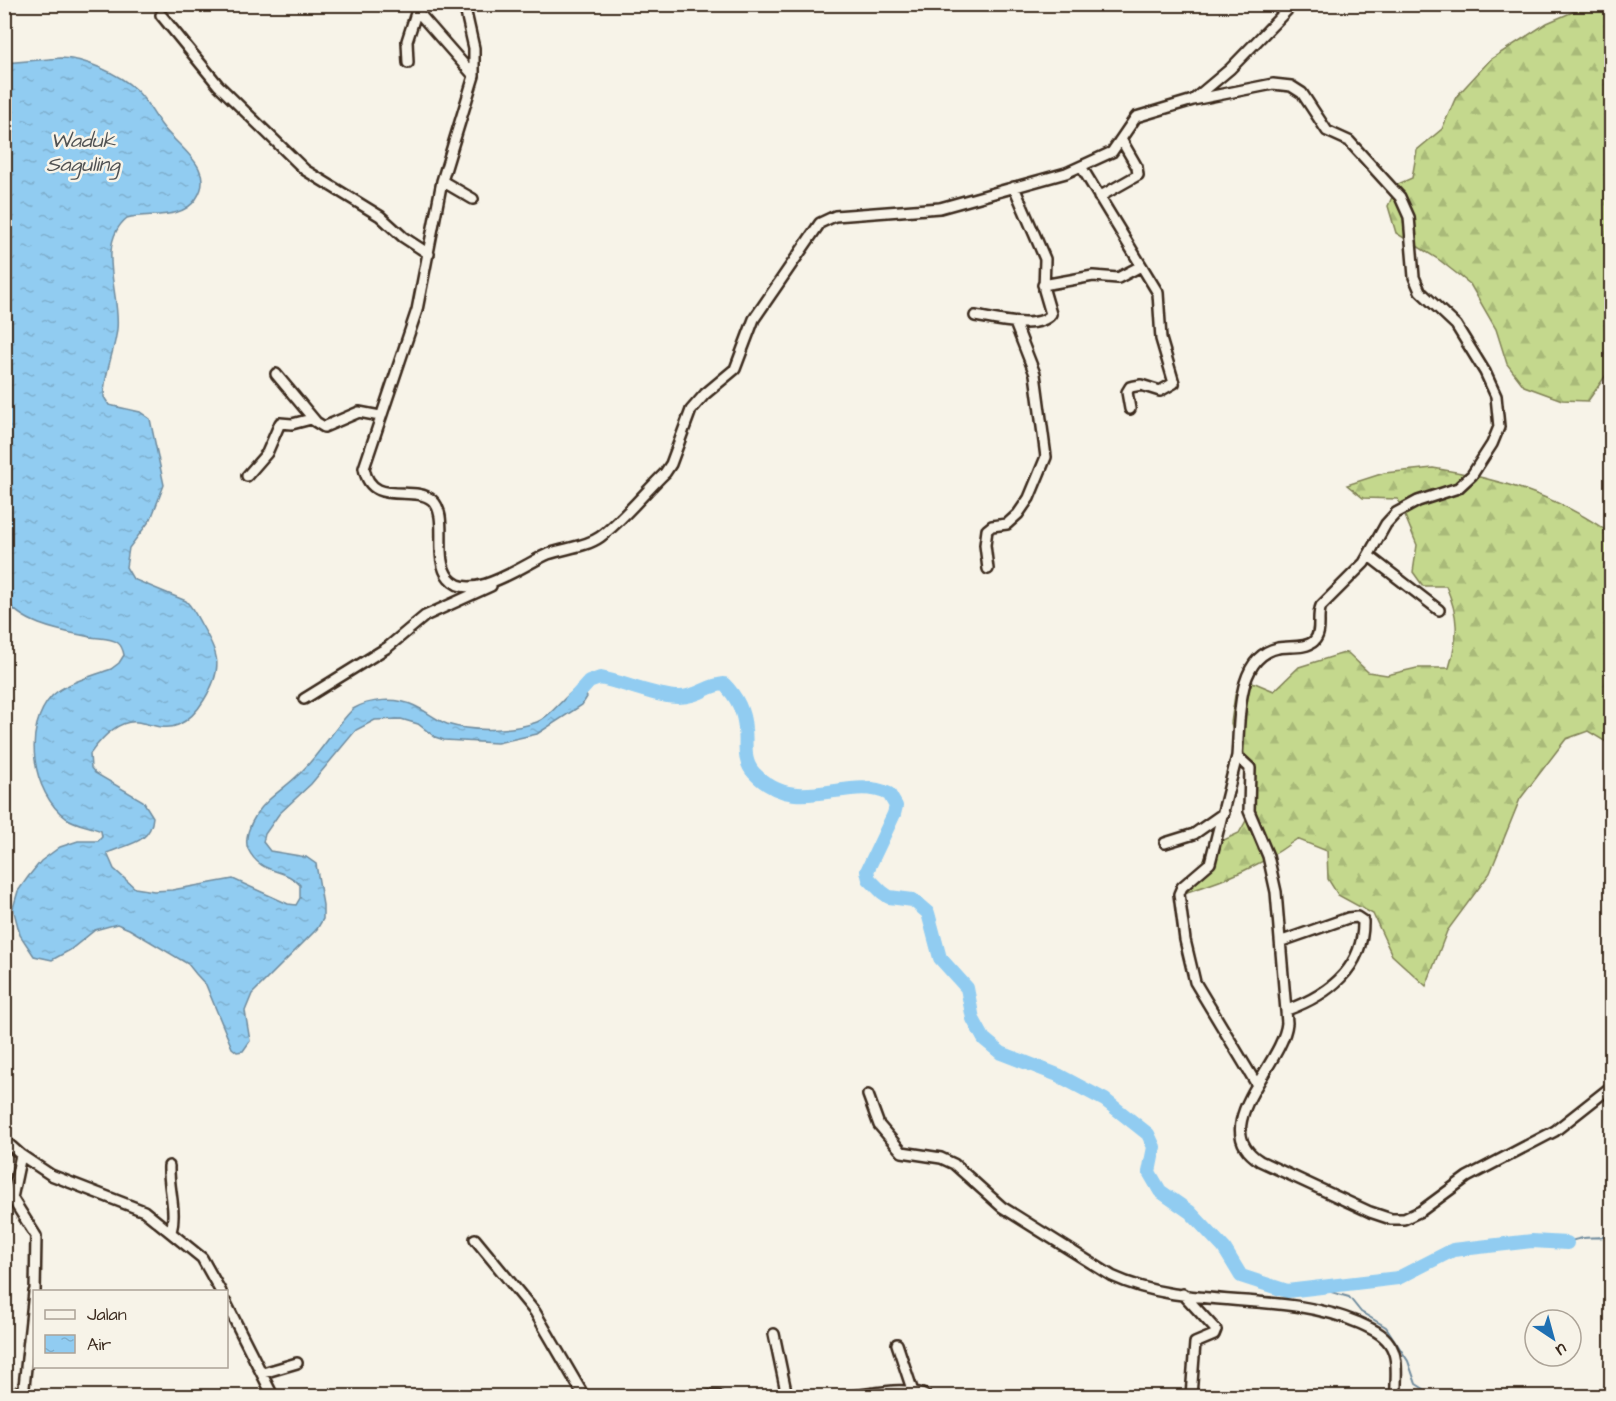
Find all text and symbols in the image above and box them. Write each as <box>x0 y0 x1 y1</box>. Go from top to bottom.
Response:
water label: Waduk Saguling <box>46 126 121 180</box>
legend <box>33 1290 228 1368</box>
text: Jalan <box>87 1302 127 1327</box>
north arrow <box>1523 1308 1583 1368</box>
text: Air <box>87 1332 111 1357</box>
text: U <box>1551 1338 1571 1361</box>

